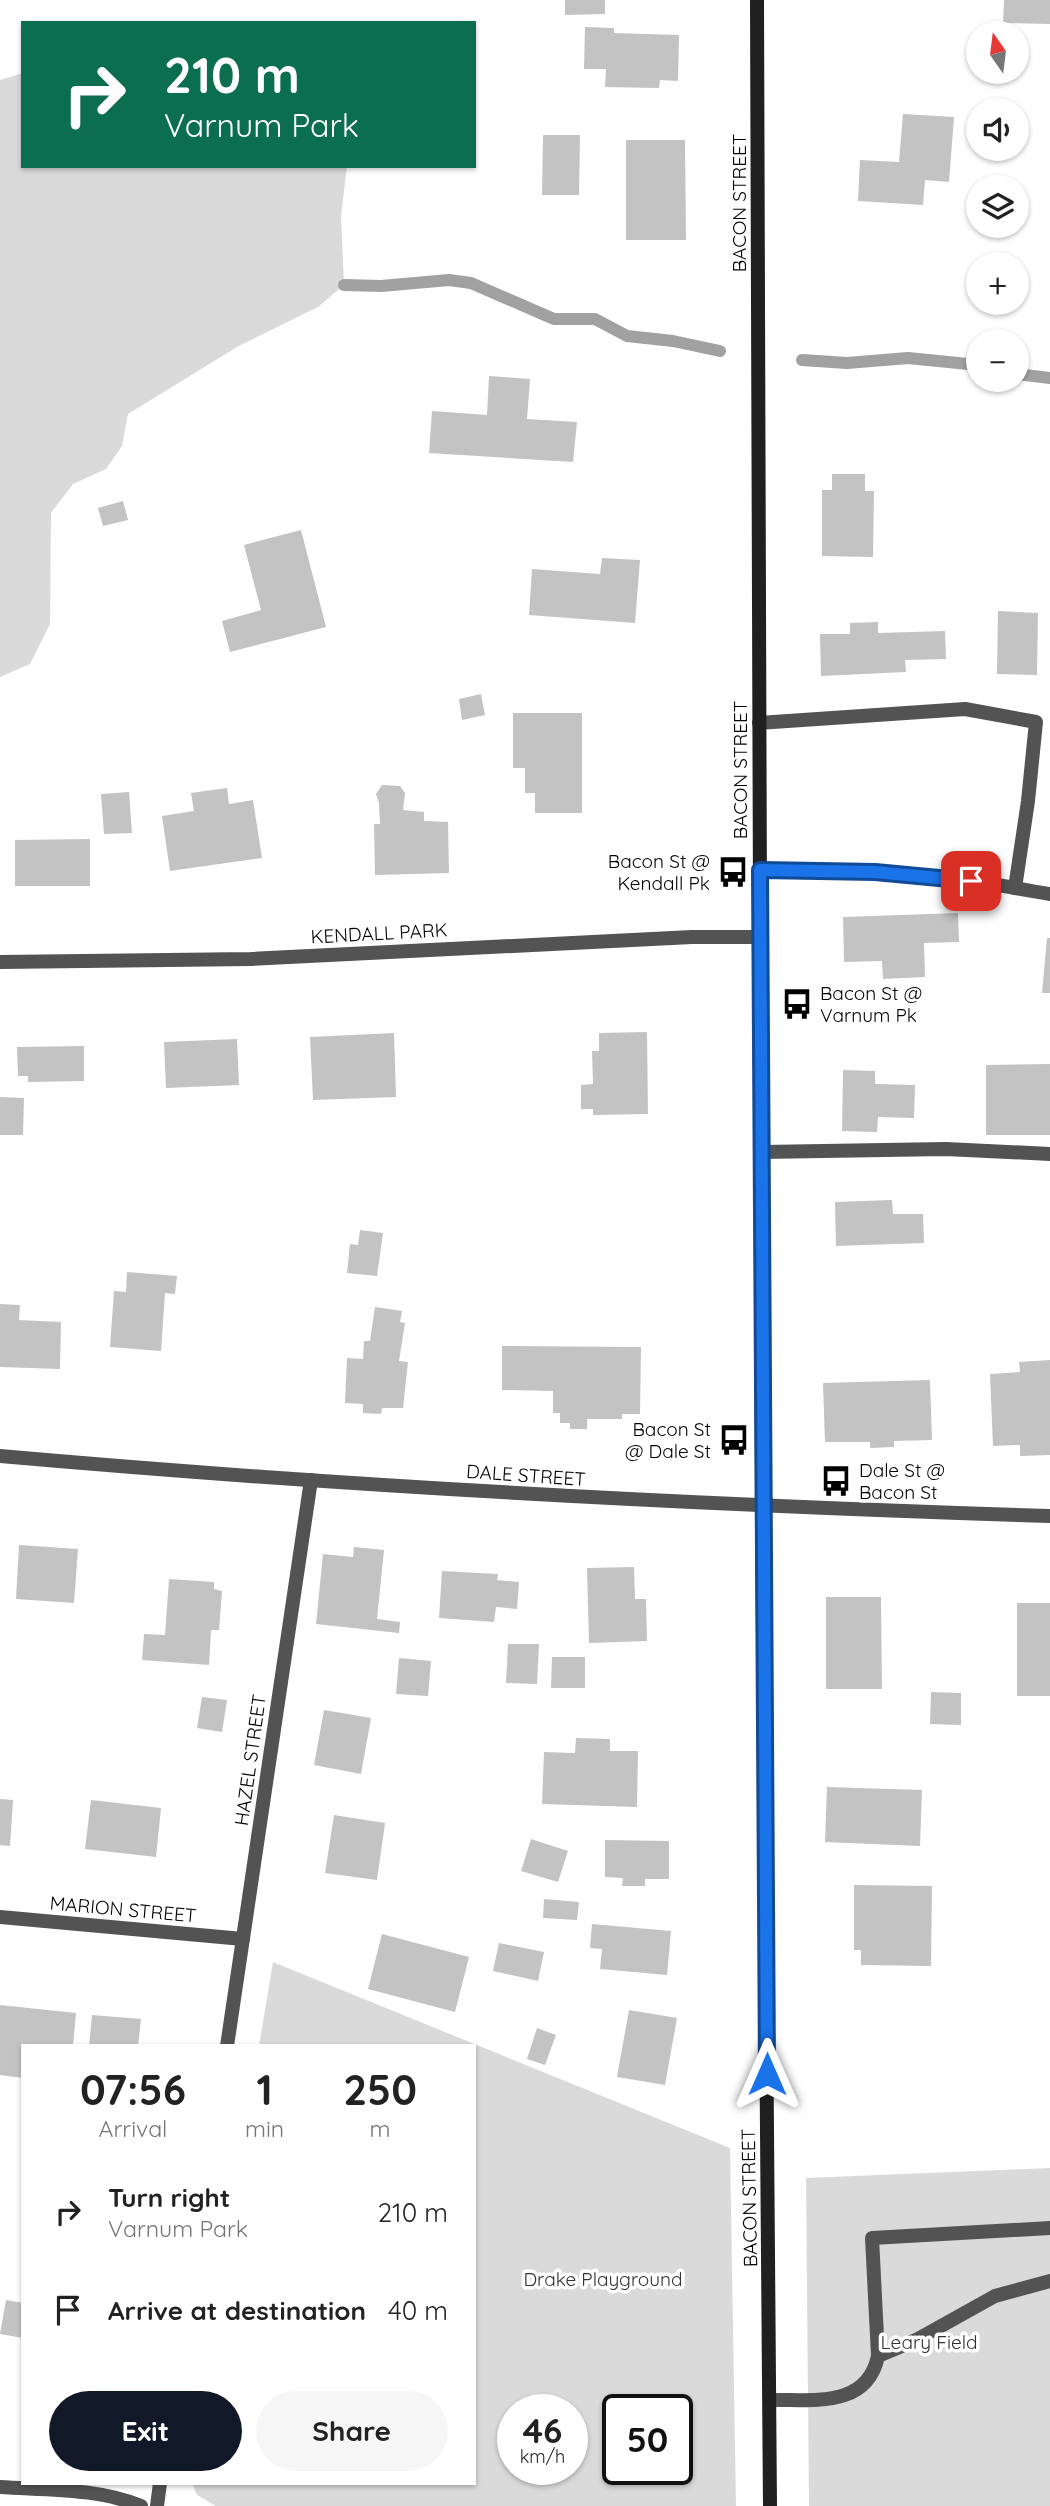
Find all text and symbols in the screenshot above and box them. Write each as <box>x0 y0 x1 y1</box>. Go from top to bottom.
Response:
north arrow <box>966 21 1029 84</box>
map controls <box>966 21 1029 392</box>
text: 210 m <box>164 44 300 105</box>
icon: right <box>49 49 140 140</box>
button: sound <box>966 98 1029 161</box>
text: Varnum Park <box>164 105 359 145</box>
street label: BACON STREET <box>727 134 751 272</box>
button: layers <box>966 175 1029 238</box>
button: + <box>966 252 1029 315</box>
button: − <box>966 329 1029 392</box>
street label: BACON STREET <box>728 701 752 839</box>
place label: Bacon St @ Kendall Pk <box>608 849 710 895</box>
pin <box>941 851 1001 911</box>
bus stop icon: Bacon St @ Kendall Pk <box>716 855 750 889</box>
icon: arrive <box>952 862 990 900</box>
street label: KENDALL PARK <box>310 917 448 949</box>
place label: Bacon St @ Varnum Pk <box>820 981 922 1027</box>
bus stop icon: Bacon St @ Varnum Pk <box>780 987 814 1021</box>
place label: Bacon St @ Dale St <box>625 1417 711 1463</box>
bus stop icon: Bacon St @ Dale St <box>717 1423 751 1457</box>
place label: Dale St @ Bacon St <box>859 1458 945 1504</box>
street label: DALE STREET <box>465 1459 587 1491</box>
bus stop icon: Dale St @ Bacon St <box>819 1464 853 1498</box>
street label: HAZEL STREET <box>229 1693 271 1827</box>
street label: MARION STREET <box>49 1891 197 1927</box>
position arrow <box>730 2037 804 2111</box>
text: 07:56 <box>80 2063 186 2116</box>
text: 1 <box>256 2063 273 2116</box>
text: 250 <box>343 2063 417 2116</box>
text: Arrival <box>99 2114 167 2143</box>
text: min <box>245 2114 284 2143</box>
text: m <box>370 2114 391 2143</box>
street label: BACON STREET <box>736 2129 762 2267</box>
text: Turn right <box>108 2181 230 2214</box>
icon: right <box>49 2193 87 2231</box>
text: 210 m <box>378 2196 448 2229</box>
text: Varnum Park <box>108 2214 248 2243</box>
park label: Drake Playground <box>523 2267 683 2291</box>
icon: arrive <box>49 2291 87 2329</box>
text: Arrive at destination <box>108 2294 366 2327</box>
text: 40 m <box>388 2294 448 2327</box>
park label: Leary Field <box>881 2330 977 2354</box>
button: Exit <box>49 2391 242 2471</box>
button: Share <box>256 2391 448 2471</box>
speed limit sign: 50 <box>602 2394 693 2485</box>
text: 46 <box>523 2408 562 2452</box>
text: km/h <box>520 2445 565 2468</box>

